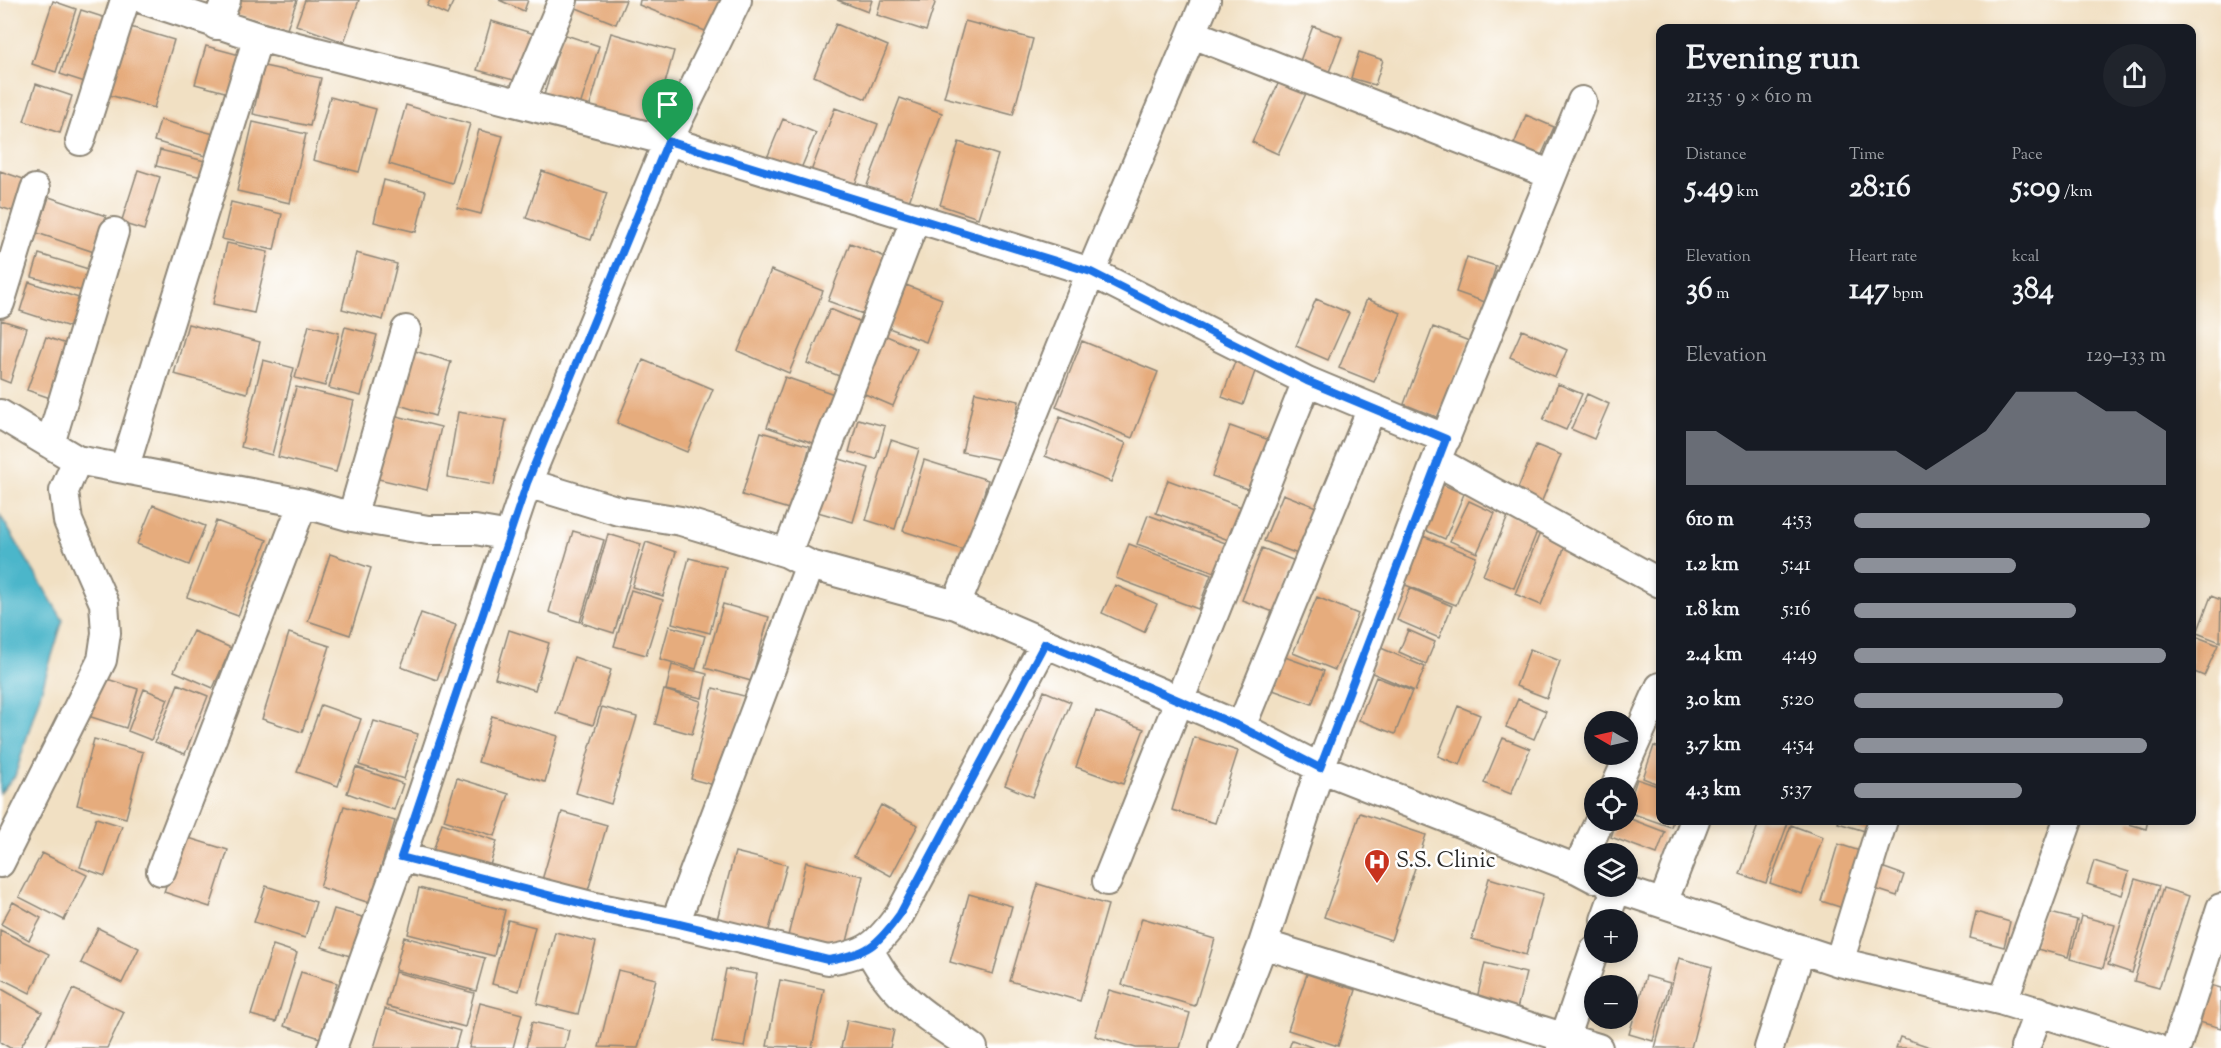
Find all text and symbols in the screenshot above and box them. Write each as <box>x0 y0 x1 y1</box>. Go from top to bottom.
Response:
text: Evening run <box>1686 36 1860 84</box>
button: share <box>2103 44 2166 107</box>
pin <box>642 79 693 141</box>
text: 21:35 · 9 × 610 m <box>1686 83 1812 112</box>
icon: arrive <box>651 88 684 121</box>
text: Distance <box>1686 144 1746 167</box>
text: Time <box>1849 144 1885 167</box>
text: Pace <box>2012 144 2043 167</box>
text: 5.49 <box>1686 167 1733 210</box>
text: 28:16 <box>1849 167 1911 210</box>
text: 5:09 <box>2012 167 2060 210</box>
text: km <box>1733 181 1759 204</box>
text: /km <box>2060 181 2093 204</box>
text: Elevation <box>1686 246 1751 269</box>
text: Heart rate <box>1849 246 1917 269</box>
text: kcal <box>2012 246 2040 269</box>
text: 36 <box>1686 269 1713 312</box>
text: 147 <box>1849 269 1889 312</box>
text: 384 <box>2012 269 2054 312</box>
text: m <box>1713 283 1729 306</box>
text: bpm <box>1889 283 1923 306</box>
text: Elevation <box>1686 342 1767 371</box>
text: 129–133 m <box>2087 342 2166 371</box>
text: 610 m <box>1686 506 1734 535</box>
text: 4:53 <box>1782 506 1812 535</box>
text: 1.2 km <box>1686 551 1739 580</box>
text: 5:41 <box>1782 551 1811 580</box>
text: 1.8 km <box>1686 596 1740 625</box>
text: 5:16 <box>1782 596 1811 625</box>
text: 2.4 km <box>1686 641 1742 670</box>
text: 4:49 <box>1782 641 1817 670</box>
text: 3.0 km <box>1686 686 1741 715</box>
text: 5:20 <box>1782 686 1814 715</box>
north arrow <box>1584 711 1638 765</box>
map controls <box>1584 711 1638 1029</box>
text: 3.7 km <box>1686 731 1741 760</box>
text: 4:54 <box>1782 731 1814 760</box>
text: 4.3 km <box>1686 776 1741 805</box>
text: 5:37 <box>1782 776 1812 805</box>
button: locate <box>1584 777 1638 831</box>
button: layers <box>1584 843 1638 897</box>
place label: S.S. Clinic <box>1396 846 1496 878</box>
hospital icon: S.S. Clinic <box>1362 847 1392 885</box>
button: + <box>1584 909 1638 963</box>
button: − <box>1584 975 1638 1029</box>

